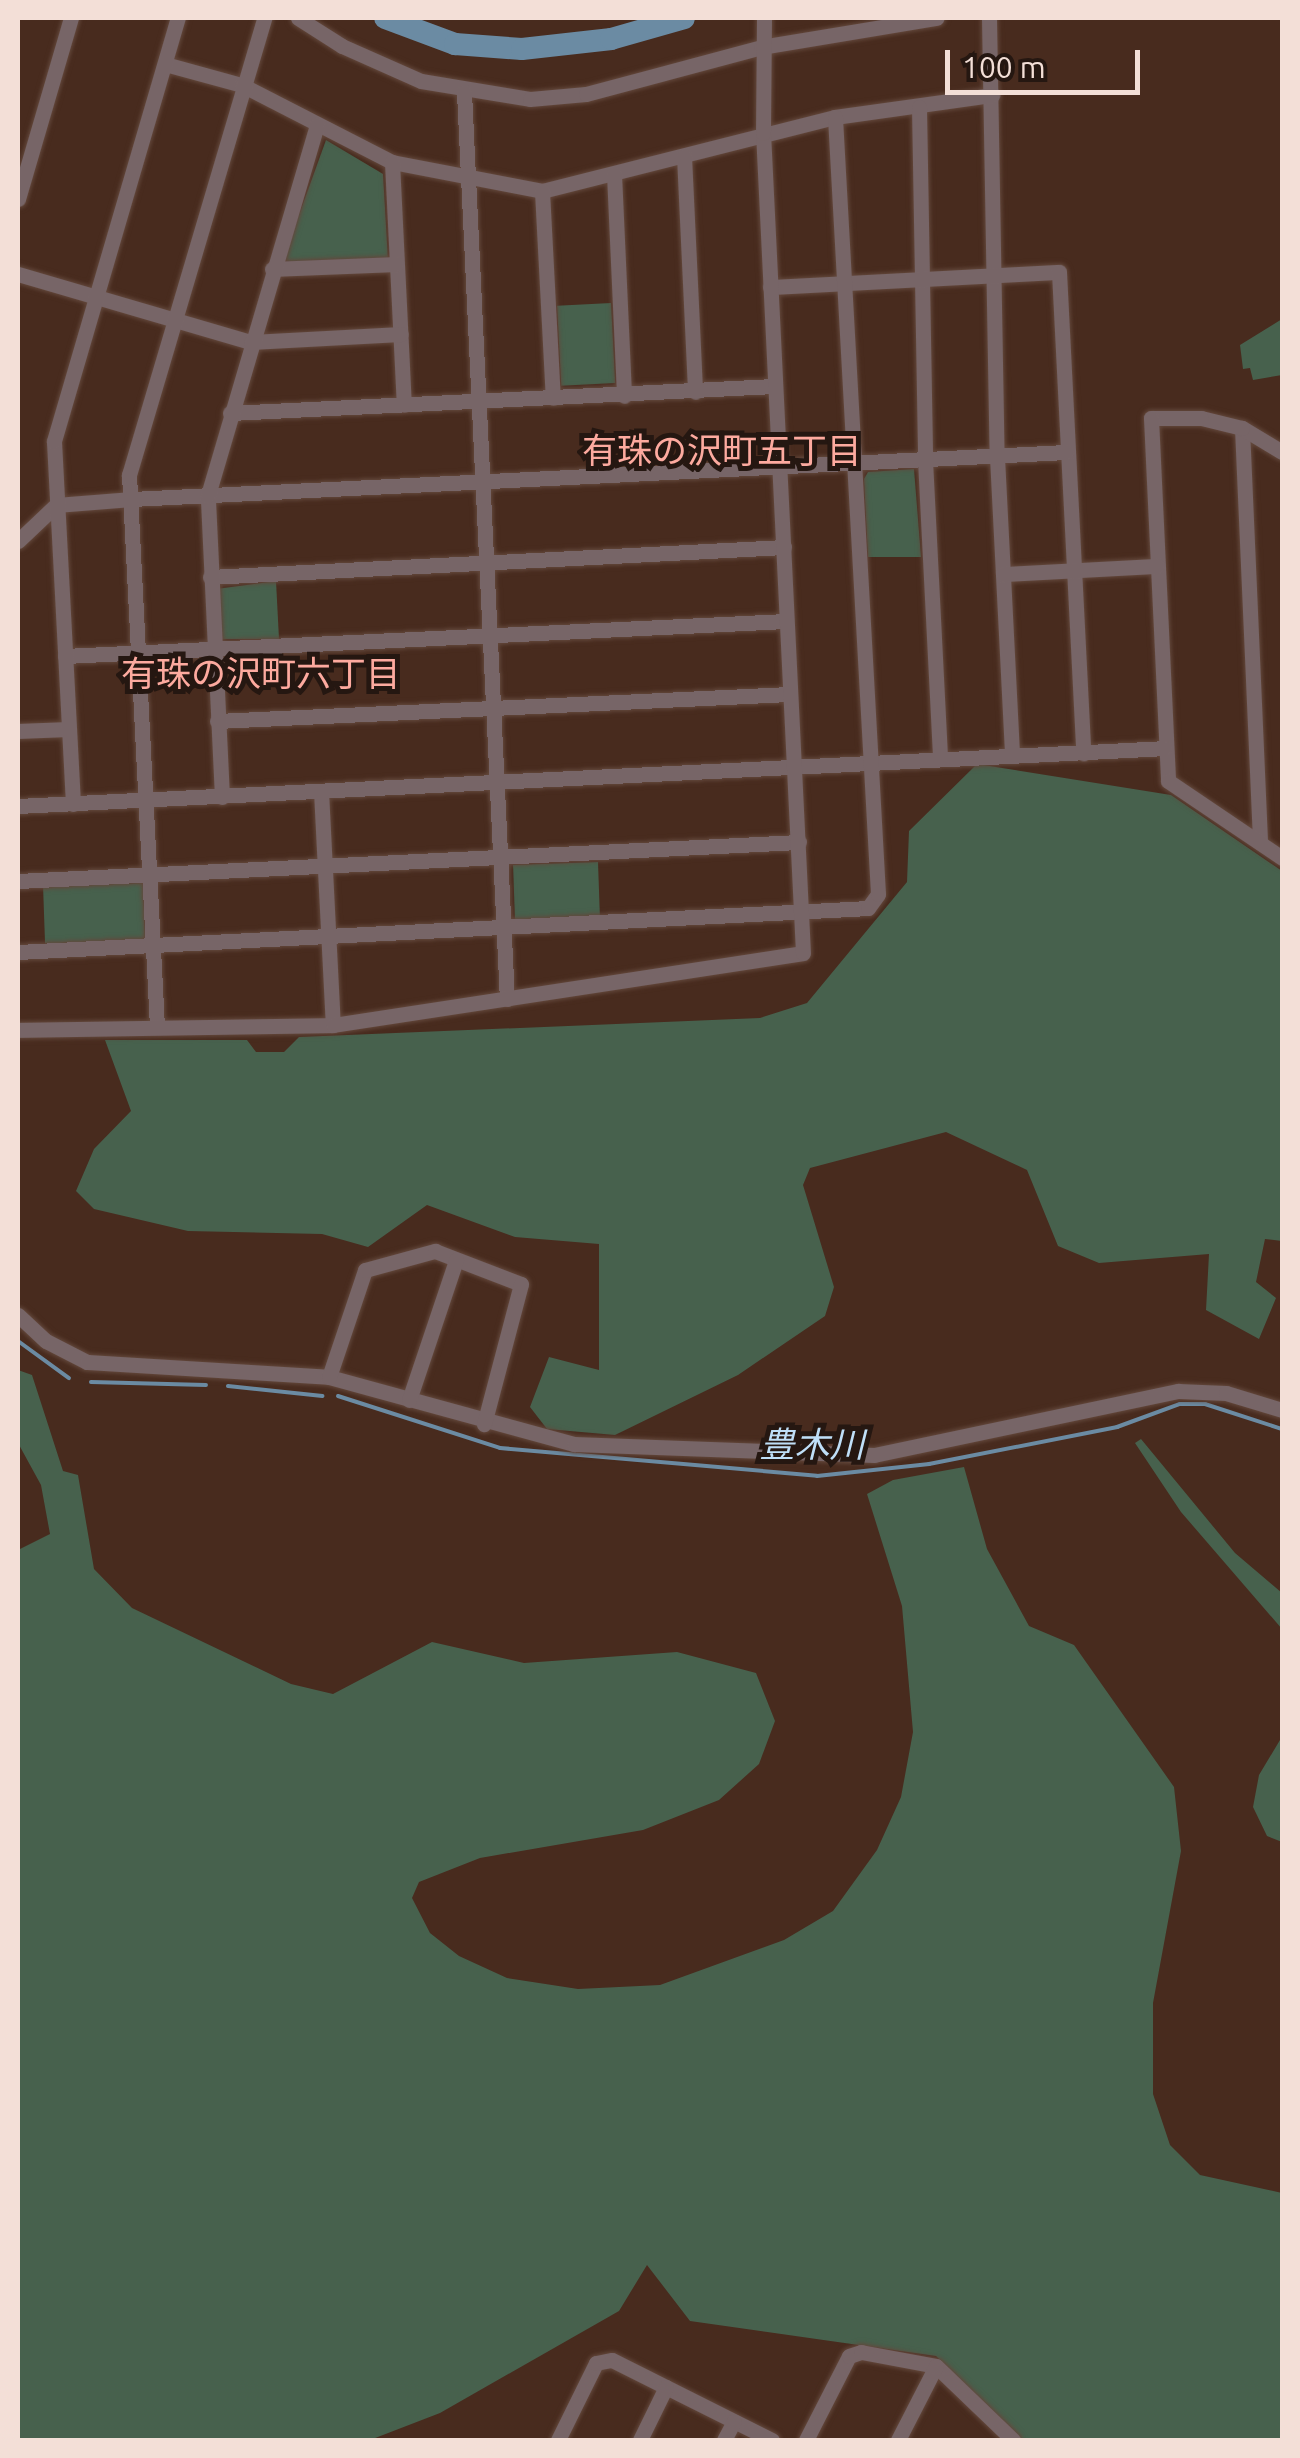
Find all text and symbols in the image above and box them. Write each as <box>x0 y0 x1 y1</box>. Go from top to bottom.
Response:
scale bar <box>950 30 1145 92</box>
text: 100 m <box>962 50 1046 84</box>
district label: 有珠の沢町五丁目 <box>582 429 862 471</box>
district label: 有珠の沢町六丁目 <box>121 652 401 694</box>
water label: 豊木川 <box>760 1423 864 1465</box>

